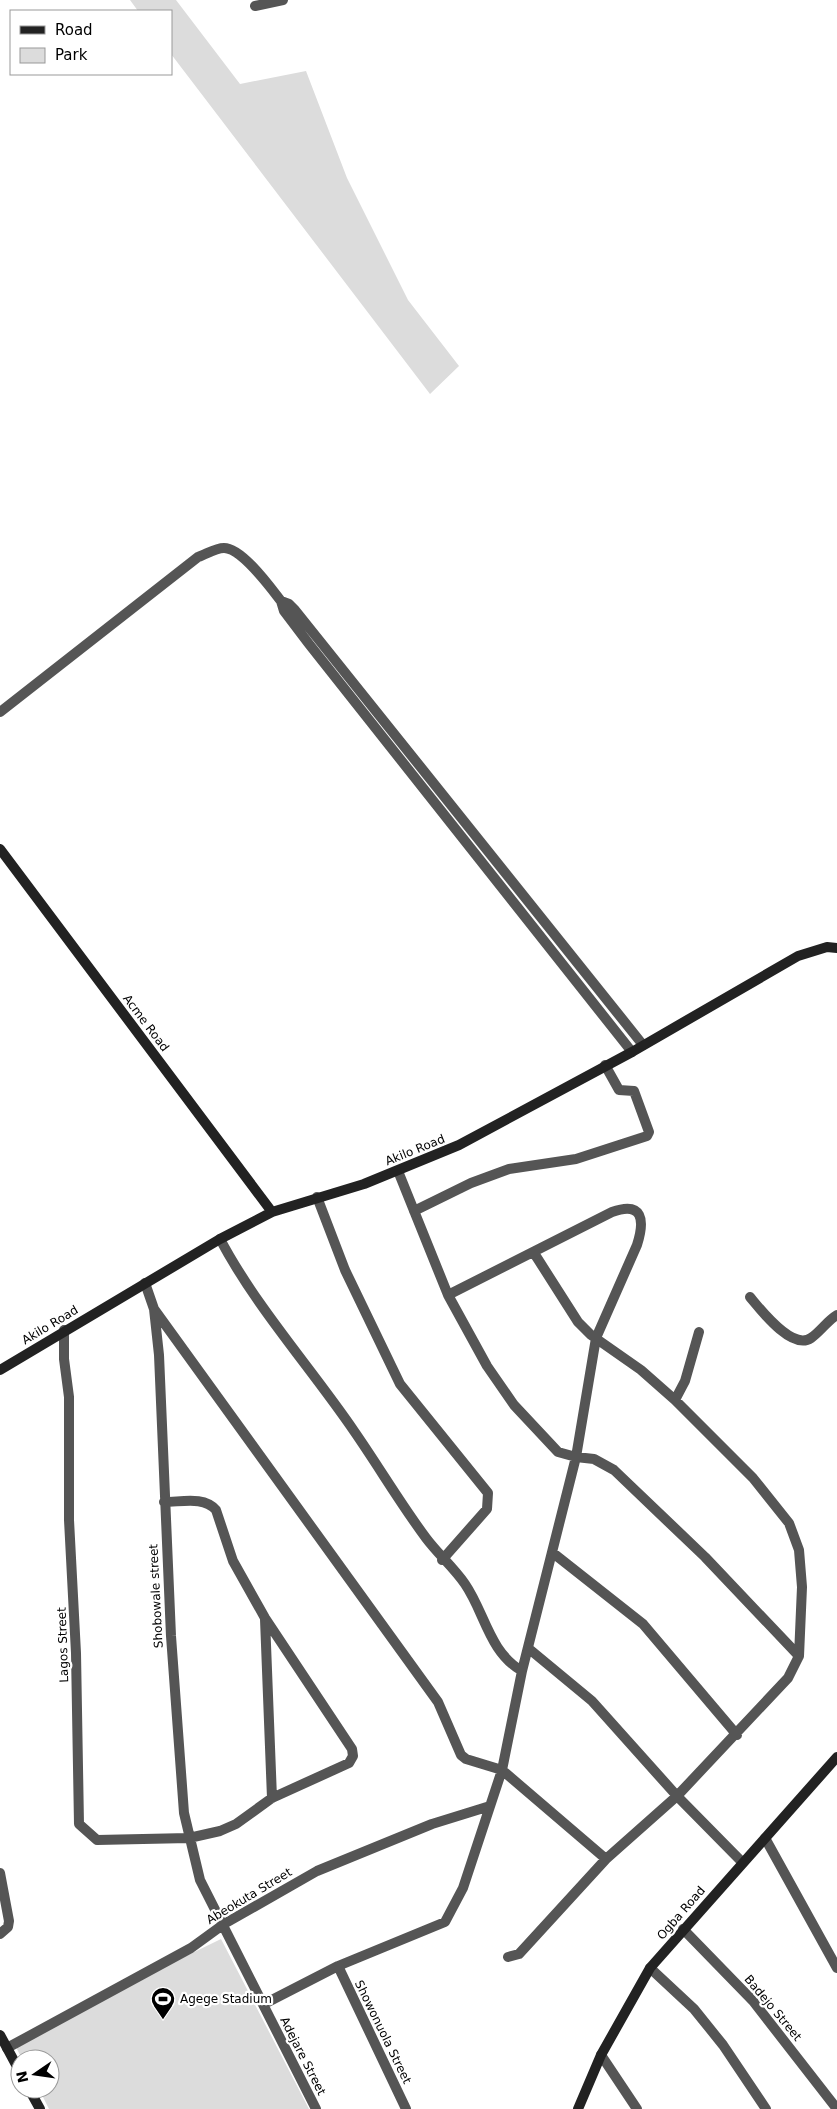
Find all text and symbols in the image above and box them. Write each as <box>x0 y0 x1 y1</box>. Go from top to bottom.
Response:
legend <box>10 10 172 75</box>
text: Road <box>55 21 93 39</box>
text: Park <box>55 46 88 64</box>
street label: Acme Road <box>120 992 172 1054</box>
street label: Akilo Road <box>383 1132 447 1168</box>
street label: Akilo Road <box>19 1303 81 1347</box>
street label: Shobowale street <box>146 1543 166 1648</box>
street label: Lagos Street <box>55 1607 71 1683</box>
street label: Abeokuta Street <box>204 1865 294 1927</box>
street label: Ogba Road <box>654 1884 708 1942</box>
street label: Badejo Street <box>741 1972 805 2044</box>
street label: Showonuola Street <box>352 1978 414 2086</box>
sports icon: Agege Stadium <box>150 1986 176 2020</box>
place label: Agege Stadium <box>180 1992 272 2006</box>
street label: Adejare Street <box>277 2015 329 2098</box>
north arrow <box>10 2049 60 2099</box>
text: N <box>13 2069 31 2084</box>

